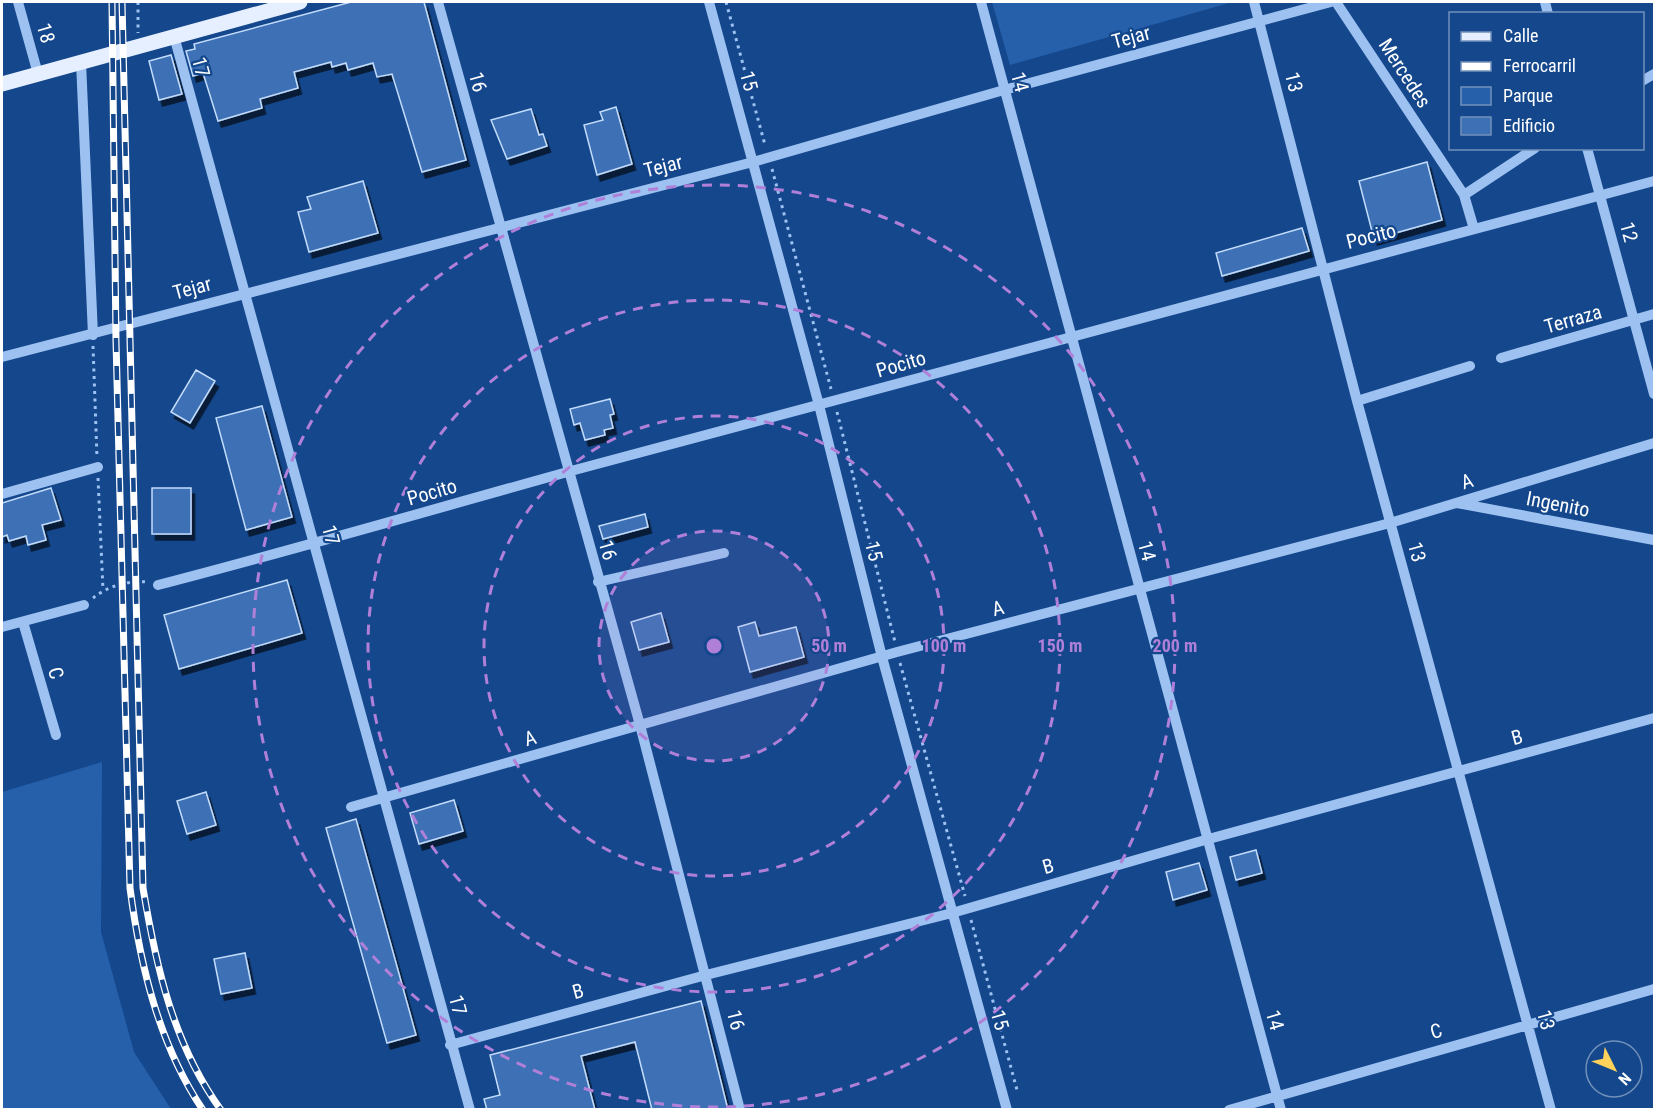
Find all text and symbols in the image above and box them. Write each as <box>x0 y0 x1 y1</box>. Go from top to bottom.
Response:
legend <box>1449 12 1644 150</box>
street label: 18 <box>32 20 60 46</box>
street label: Tejar <box>1109 20 1153 54</box>
text: Calle <box>1503 25 1539 46</box>
street label: Mercedes <box>1374 34 1436 112</box>
street label: 17 <box>187 54 215 80</box>
text: Ferrocarril <box>1503 55 1576 76</box>
street label: 15 <box>735 68 763 94</box>
street label: 16 <box>464 69 492 95</box>
street label: 14 <box>1006 69 1034 95</box>
street label: 13 <box>1280 70 1308 94</box>
text: Parque <box>1503 85 1553 106</box>
text: Edificio <box>1503 115 1555 136</box>
street label: Tejar <box>641 150 685 182</box>
street label: Pocito <box>1344 218 1398 254</box>
street label: 12 <box>1615 219 1643 245</box>
street label: Tejar <box>170 271 214 305</box>
street label: Terraza <box>1542 299 1604 339</box>
street label: Pocito <box>873 345 929 383</box>
street label: A <box>1458 468 1476 494</box>
street label: Pocito <box>404 473 460 511</box>
street label: Ingenito <box>1524 486 1592 522</box>
street label: 17 <box>317 522 345 548</box>
street label: 16 <box>594 537 622 563</box>
street label: 14 <box>1133 538 1161 564</box>
street label: 15 <box>860 539 888 564</box>
street label: 13 <box>1403 539 1431 565</box>
street label: A <box>989 595 1007 621</box>
text: 50 m <box>811 635 847 656</box>
text: 100 m <box>922 635 966 656</box>
text: 150 m <box>1038 635 1082 656</box>
text: 200 m <box>1153 635 1197 656</box>
centre of rings <box>704 636 724 656</box>
street label: C <box>43 664 69 682</box>
street label: B <box>1509 724 1525 750</box>
street label: A <box>521 725 539 751</box>
street label: B <box>1039 853 1057 879</box>
street label: B <box>570 978 586 1004</box>
street label: 17 <box>444 992 472 1018</box>
street label: 15 <box>986 1007 1014 1033</box>
street label: 14 <box>1261 1007 1289 1033</box>
street label: 13 <box>1532 1007 1560 1033</box>
street label: 16 <box>722 1008 750 1032</box>
street label: C <box>1427 1018 1445 1044</box>
north arrow <box>1584 1039 1644 1099</box>
text: N <box>1614 1069 1635 1089</box>

